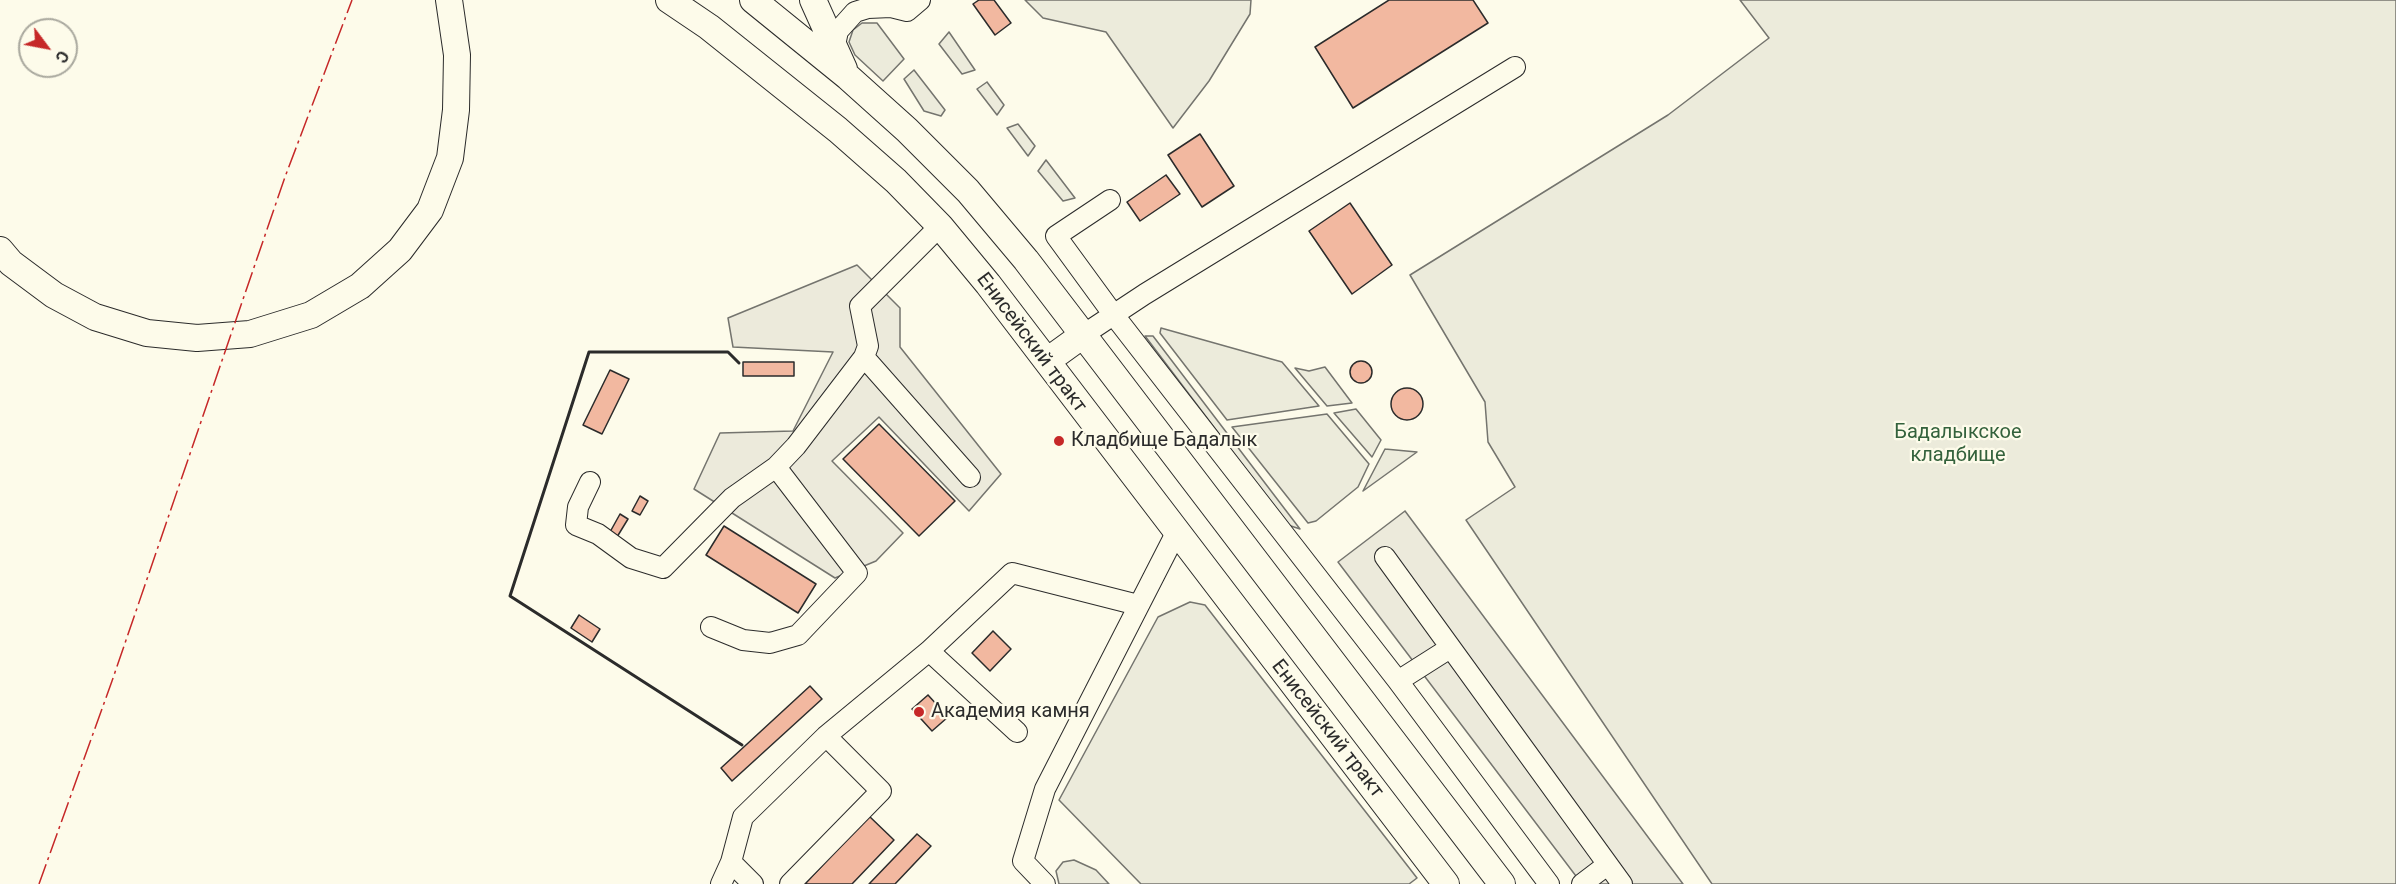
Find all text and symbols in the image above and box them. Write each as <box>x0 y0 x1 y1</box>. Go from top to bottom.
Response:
north arrow <box>18 18 78 78</box>
text: С <box>51 47 73 66</box>
street label: Енисейский тракт <box>971 268 1091 418</box>
park label: Бадалыкское кладбище <box>1894 421 2022 468</box>
place label: Кладбище Бадалык <box>1071 429 1257 453</box>
marker: Кладбище Бадалык <box>1052 434 1066 448</box>
street label: Енисейский тракт <box>1266 655 1388 803</box>
place label: Академия камня <box>931 700 1090 724</box>
marker: Академия камня <box>912 705 926 719</box>

